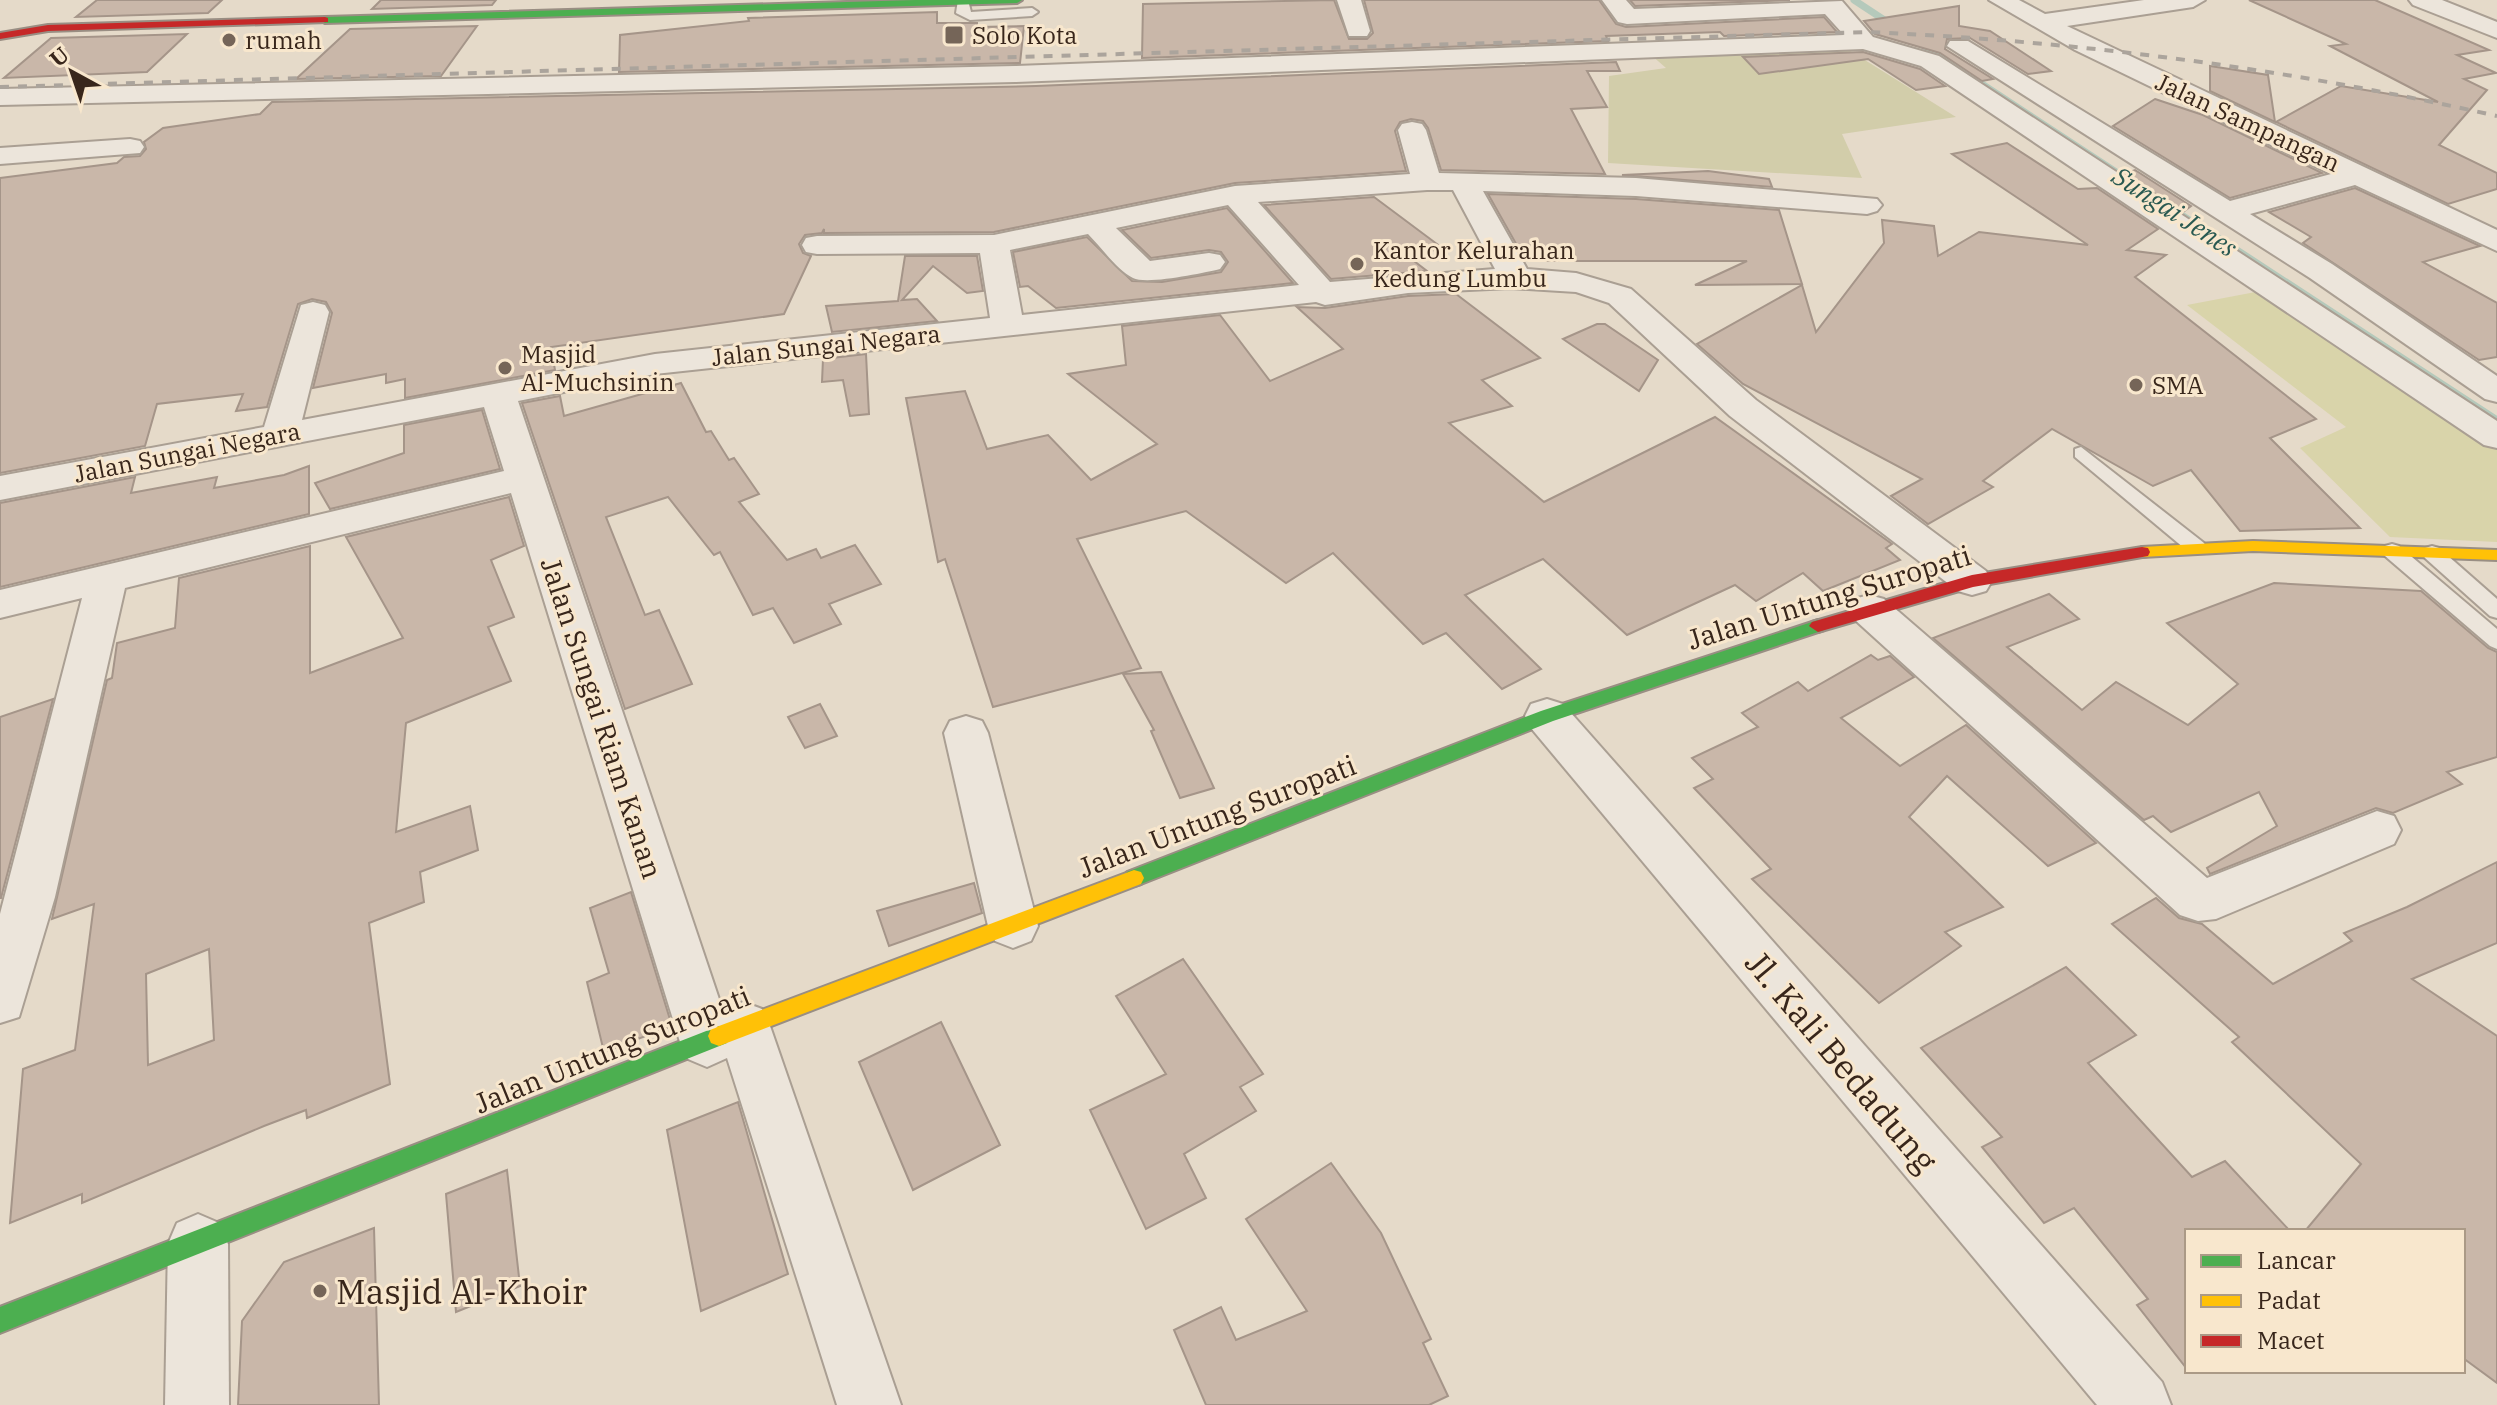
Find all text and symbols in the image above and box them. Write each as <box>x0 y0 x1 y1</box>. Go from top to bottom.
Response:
place label: Solo Kota <box>972 19 1077 51</box>
place label: rumah <box>245 24 322 56</box>
marker: Solo Kota <box>943 24 965 46</box>
marker: rumah <box>220 31 238 49</box>
north arrow <box>32 32 112 112</box>
text: U <box>43 40 75 73</box>
street label: Jalan Sampangan <box>2151 65 2345 179</box>
water label: Sungai Jenes <box>2105 157 2244 264</box>
place label: Kantor Kelurahan Kedung Lumbu <box>1373 234 1575 294</box>
marker: Kantor Kelurahan Kedung Lumbu <box>1348 255 1366 273</box>
street label: Jalan Sungai Negara <box>710 317 942 373</box>
place label: Masjid Al-Muchsinin <box>521 338 675 398</box>
marker: Masjid Al-Muchsinin <box>496 359 514 377</box>
place label: SMA <box>2152 369 2204 401</box>
marker: SMA <box>2127 376 2145 394</box>
street label: Jalan Sungai Negara <box>71 414 303 490</box>
street label: Jalan Untung Suropati <box>1683 536 1975 658</box>
street label: Jalan Sungai Riam Kanan <box>533 553 671 883</box>
street label: Jalan Untung Suropati <box>1073 746 1361 886</box>
street label: Jl. Kali Bedadung <box>1736 941 1948 1181</box>
street label: Jalan Untung Suropati <box>469 977 755 1121</box>
legend <box>2185 1229 2465 1373</box>
text: Lancar <box>2257 1244 2336 1276</box>
place label: Masjid Al-Khoir <box>336 1269 587 1313</box>
marker: Masjid Al-Khoir <box>311 1282 329 1300</box>
text: Padat <box>2257 1284 2321 1316</box>
text: Macet <box>2257 1324 2325 1356</box>

